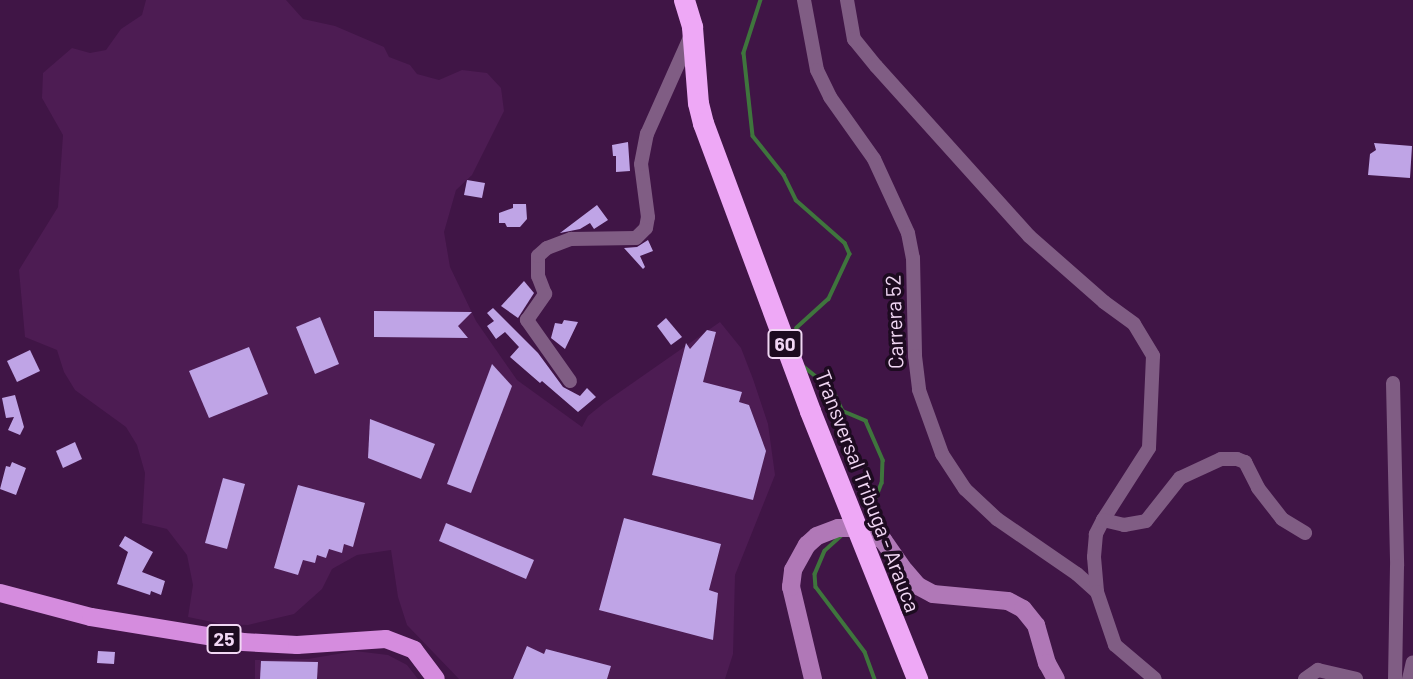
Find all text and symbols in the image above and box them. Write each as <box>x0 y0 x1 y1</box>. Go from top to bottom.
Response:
street label: Carrera 52 <box>880 274 908 370</box>
road number: 60 <box>766 328 804 360</box>
street label: Transversal Tribuga - Arauca <box>810 366 926 616</box>
road number: 25 <box>206 624 242 654</box>

